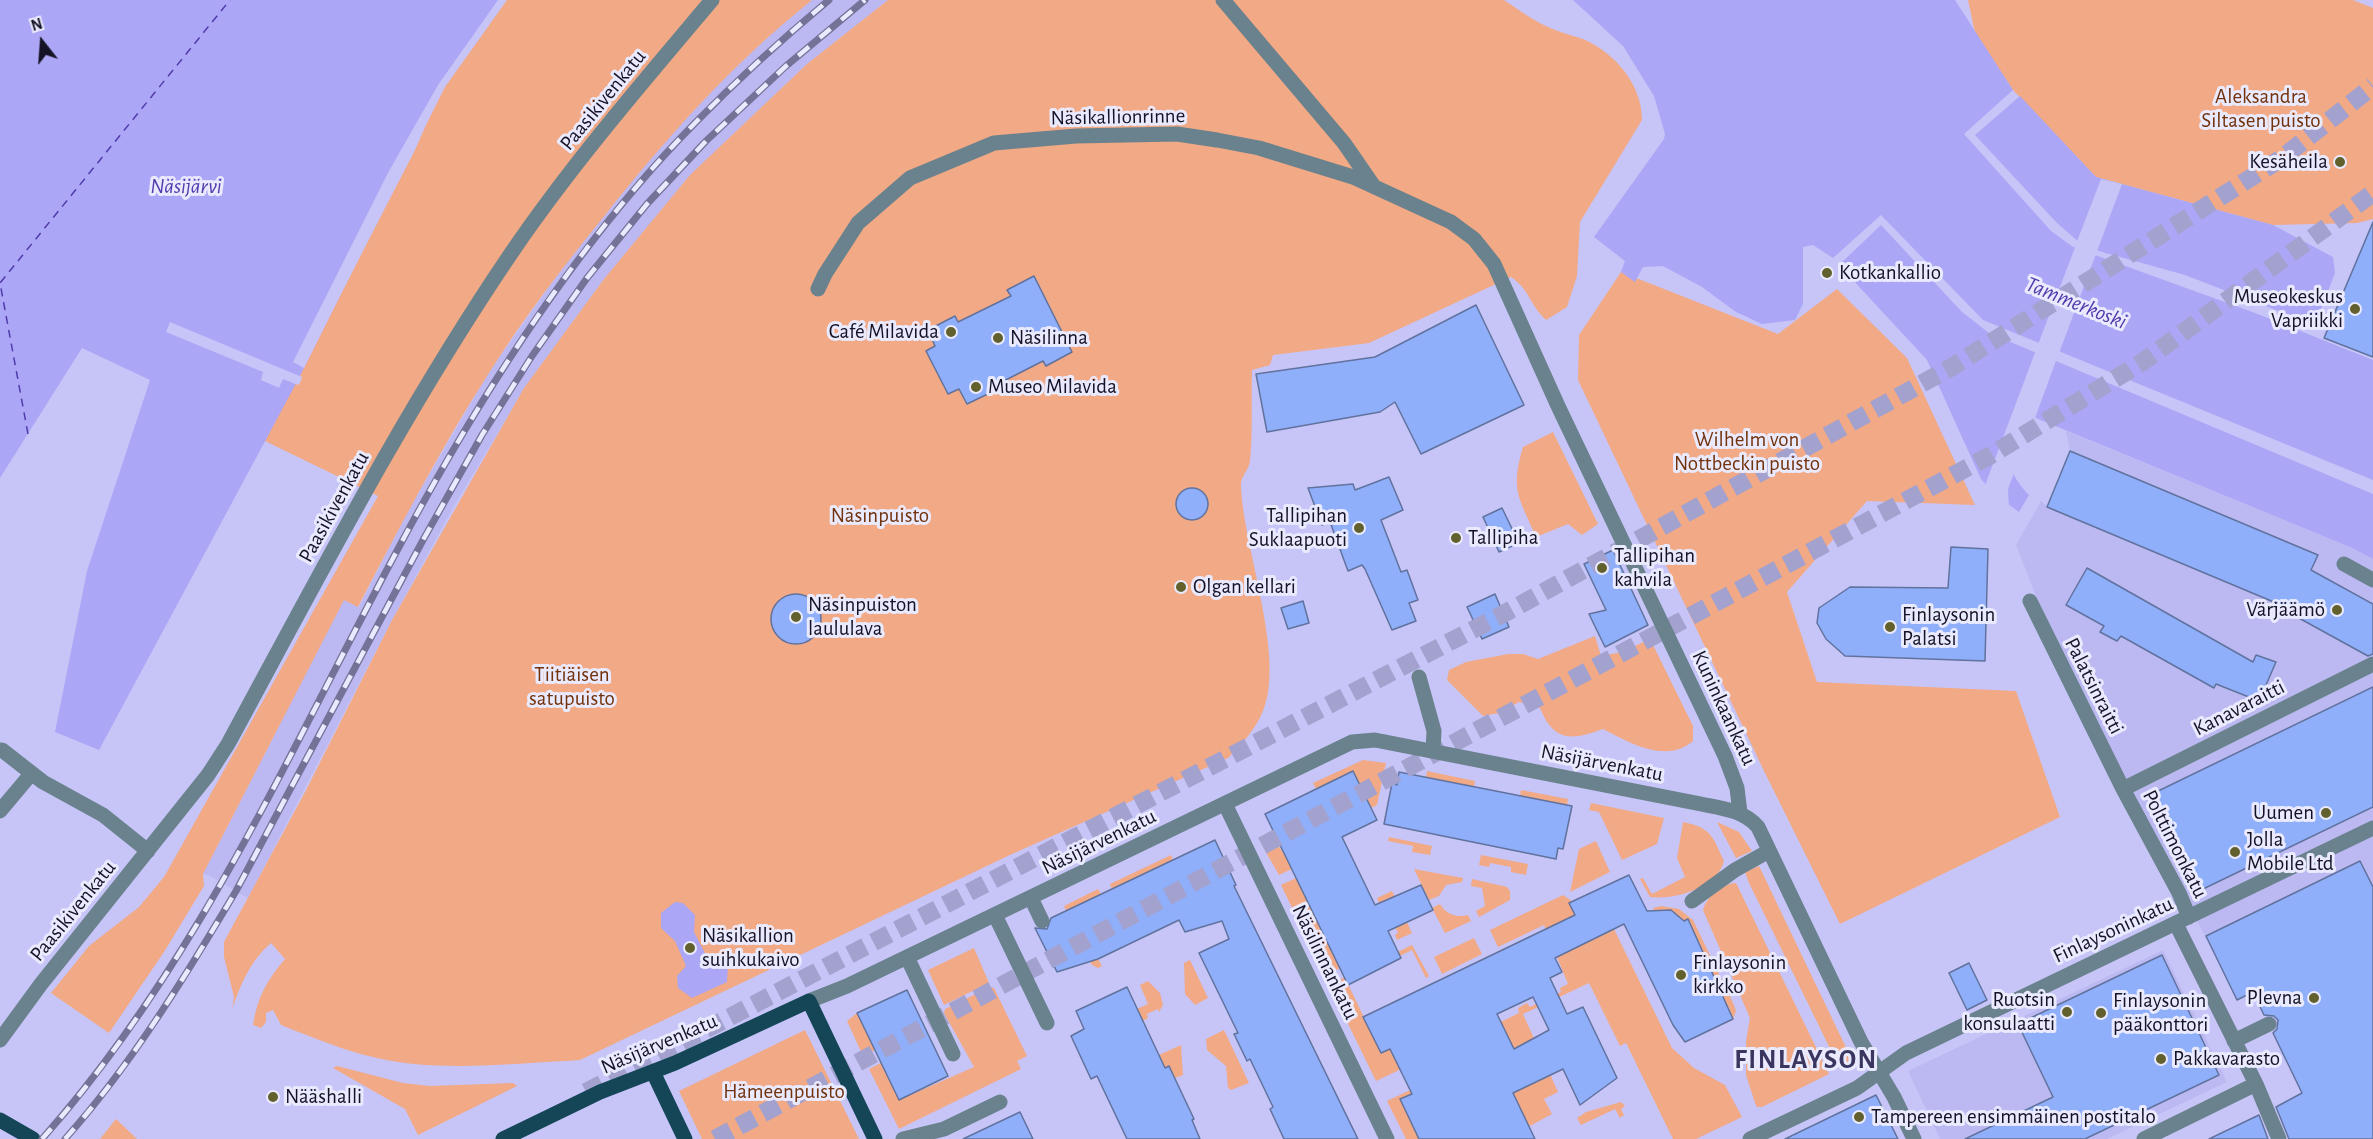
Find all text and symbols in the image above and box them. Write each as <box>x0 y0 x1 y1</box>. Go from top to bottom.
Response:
north arrow <box>12 12 72 72</box>
text: N <box>29 16 44 34</box>
street label: Paasikivenkatu <box>555 44 651 156</box>
park label: Aleksandra Siltasen puisto <box>2201 84 2321 134</box>
street label: Näsikallionrinne <box>1051 103 1185 131</box>
place label: Kesäheila <box>2249 149 2328 175</box>
marker: Kesäheila <box>2333 155 2347 169</box>
water label: Näsijärvi <box>150 173 222 199</box>
place label: Kotkankallio <box>1839 260 1941 286</box>
marker: Kotkankallio <box>1820 266 1834 280</box>
water label: Tammerkoski <box>2022 271 2130 335</box>
place label: Museokeskus Vapriikki <box>2234 284 2343 334</box>
marker: Museokeskus Vapriikki <box>2348 302 2362 316</box>
place label: Café Milavida <box>829 319 939 345</box>
marker: Café Milavida <box>944 325 958 339</box>
place label: Näsilinna <box>1010 325 1088 351</box>
marker: Näsilinna <box>991 331 1005 345</box>
place label: Museo Milavida <box>988 374 1117 400</box>
marker: Museo Milavida <box>969 380 983 394</box>
park label: Wilhelm von Nottbeckin puisto <box>1674 427 1820 477</box>
street label: Paasikivenkatu <box>293 447 375 567</box>
park label: Näsinpuisto <box>831 503 929 529</box>
place label: Tallipihan Suklaapuoti <box>1249 503 1347 553</box>
marker: Tallipihan Suklaapuoti <box>1352 521 1366 535</box>
place label: Tallipiha <box>1468 525 1538 551</box>
marker: Tallipiha <box>1449 531 1463 545</box>
place label: Tallipihan kahvila <box>1614 543 1695 593</box>
marker: Tallipihan kahvila <box>1595 561 1609 575</box>
place label: Olgan kellari <box>1193 574 1296 600</box>
marker: Olgan kellari <box>1174 580 1188 594</box>
place label: Näsinpuiston laululava <box>808 592 917 642</box>
place label: Värjäämö <box>2246 597 2325 623</box>
place label: Finlaysonin Palatsi <box>1902 602 1995 652</box>
marker: Värjäämö <box>2330 603 2344 617</box>
marker: Näsinpuiston laululava <box>789 610 803 624</box>
marker: Finlaysonin Palatsi <box>1883 620 1897 634</box>
street label: Palatsinraitti <box>2059 634 2129 738</box>
street label: Kuninkaankatu <box>1686 647 1762 769</box>
park label: Tiitiäisen satupuisto <box>529 662 615 712</box>
street label: Kanavaraitti <box>2189 674 2289 742</box>
street label: Näsijärvenkatu <box>1539 739 1665 787</box>
street label: Polttimonkatu <box>2137 786 2213 902</box>
place label: Uumen <box>2253 800 2314 826</box>
street label: Näsijärvenkatu <box>1038 804 1160 880</box>
marker: Uumen <box>2319 806 2333 820</box>
place label: Jolla Mobile Ltd <box>2247 827 2334 877</box>
marker: Jolla Mobile Ltd <box>2228 845 2242 859</box>
street label: Paasikivenkatu <box>25 855 121 967</box>
street label: Finlaysoninkatu <box>2049 891 2177 969</box>
street label: Näsilinnankatu <box>1286 900 1364 1024</box>
place label: Näsikallion suihkukaivo <box>702 923 800 973</box>
marker: Näsikallion suihkukaivo <box>683 941 697 955</box>
place label: Finlaysonin kirkko <box>1693 950 1786 1000</box>
marker: Finlaysonin kirkko <box>1674 968 1688 982</box>
place label: Plevna <box>2247 985 2302 1011</box>
place label: Ruotsin konsulaatti <box>1963 987 2055 1037</box>
place label: Finlaysonin pääkonttori <box>2113 988 2208 1038</box>
marker: Plevna <box>2307 991 2321 1005</box>
marker: Ruotsin konsulaatti <box>2060 1005 2074 1019</box>
marker: Finlaysonin pääkonttori <box>2094 1006 2108 1020</box>
street label: Näsijärvenkatu <box>597 1008 721 1080</box>
district label: FINLAYSON <box>1734 1044 1878 1076</box>
place label: Pakkavarasto <box>2173 1046 2280 1072</box>
marker: Pakkavarasto <box>2154 1052 2168 1066</box>
park label: Hämeenpuisto <box>723 1079 845 1105</box>
place label: Nääshalli <box>285 1084 362 1110</box>
marker: Nääshalli <box>266 1090 280 1104</box>
place label: Tampereen ensimmäinen postitalo <box>1871 1104 2156 1130</box>
marker: Tampereen ensimmäinen postitalo <box>1852 1110 1866 1124</box>

